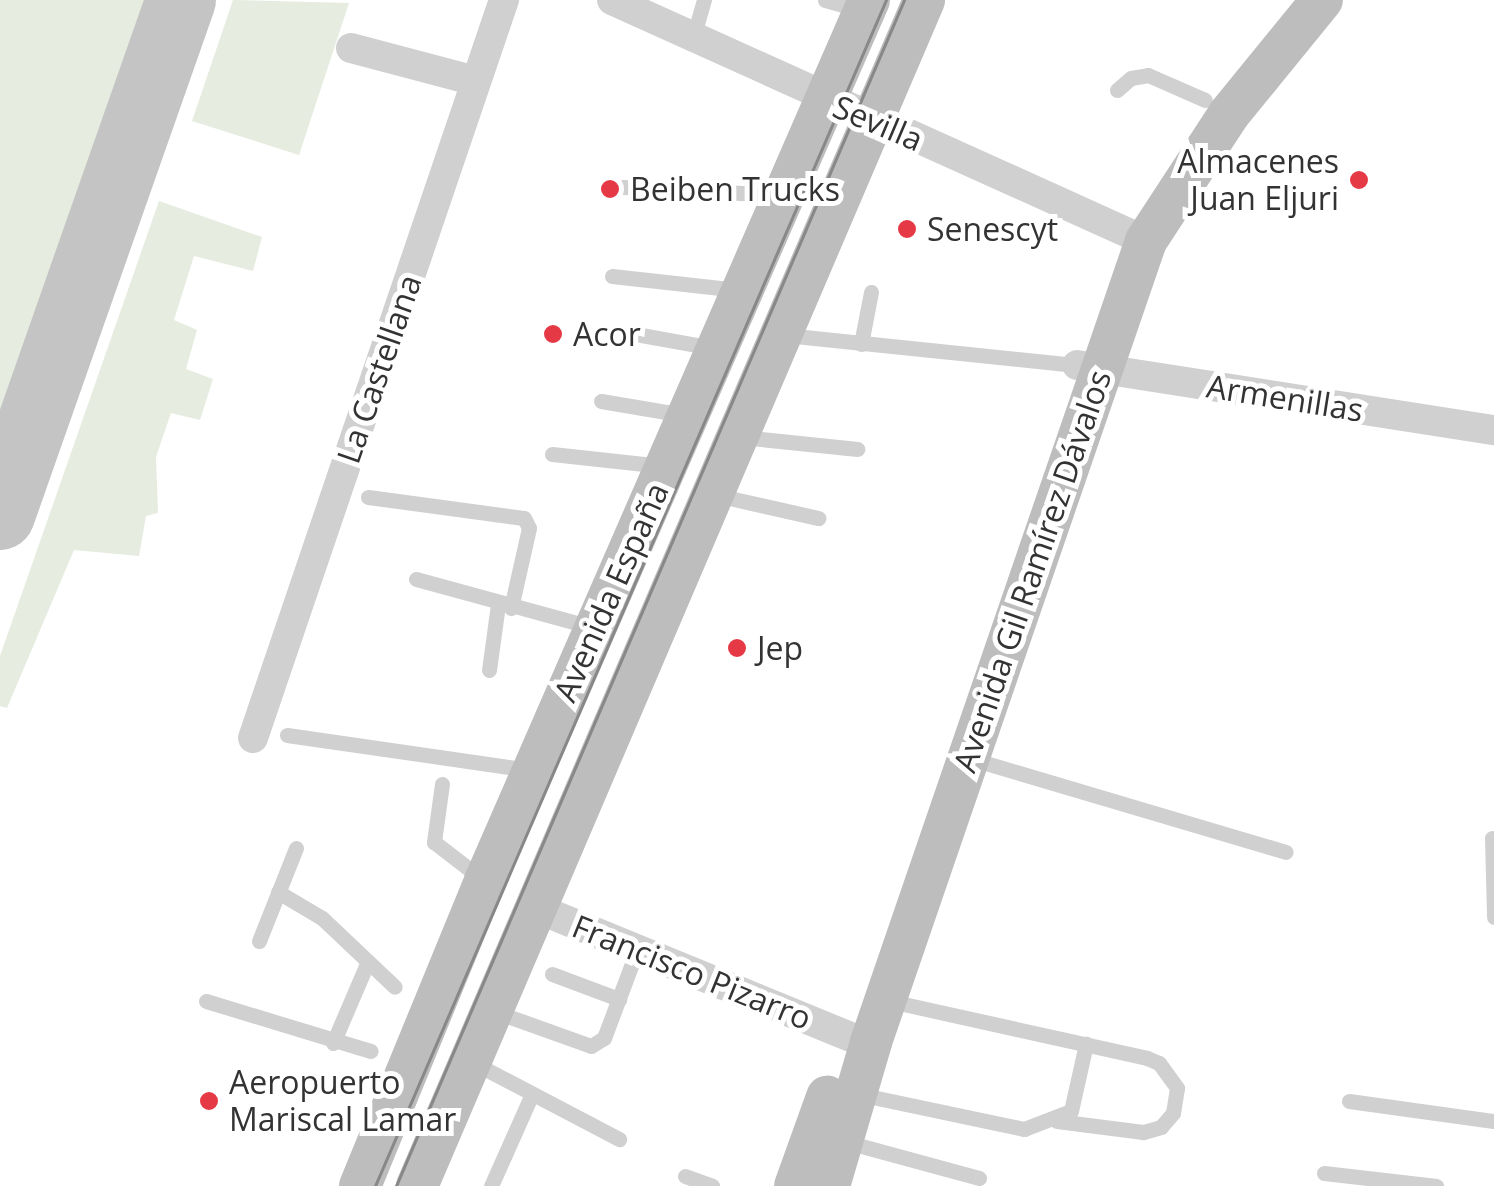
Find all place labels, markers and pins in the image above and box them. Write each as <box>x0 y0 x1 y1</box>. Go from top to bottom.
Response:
place label: Almacenes Juan Eljuri <box>1177 143 1339 218</box>
marker: Almacenes Juan Eljuri <box>1348 169 1370 191</box>
place label: Beiben Trucks <box>630 170 840 208</box>
marker: Beiben Trucks <box>599 178 621 200</box>
place label: Senescyt <box>927 210 1058 248</box>
marker: Senescyt <box>896 218 918 240</box>
place label: Acor <box>573 315 641 353</box>
marker: Acor <box>542 323 564 345</box>
place label: Jep <box>757 629 803 667</box>
marker: Jep <box>726 637 748 659</box>
place label: Aeropuerto Mariscal Lamar <box>229 1064 456 1139</box>
marker: Aeropuerto Mariscal Lamar <box>198 1090 220 1112</box>

